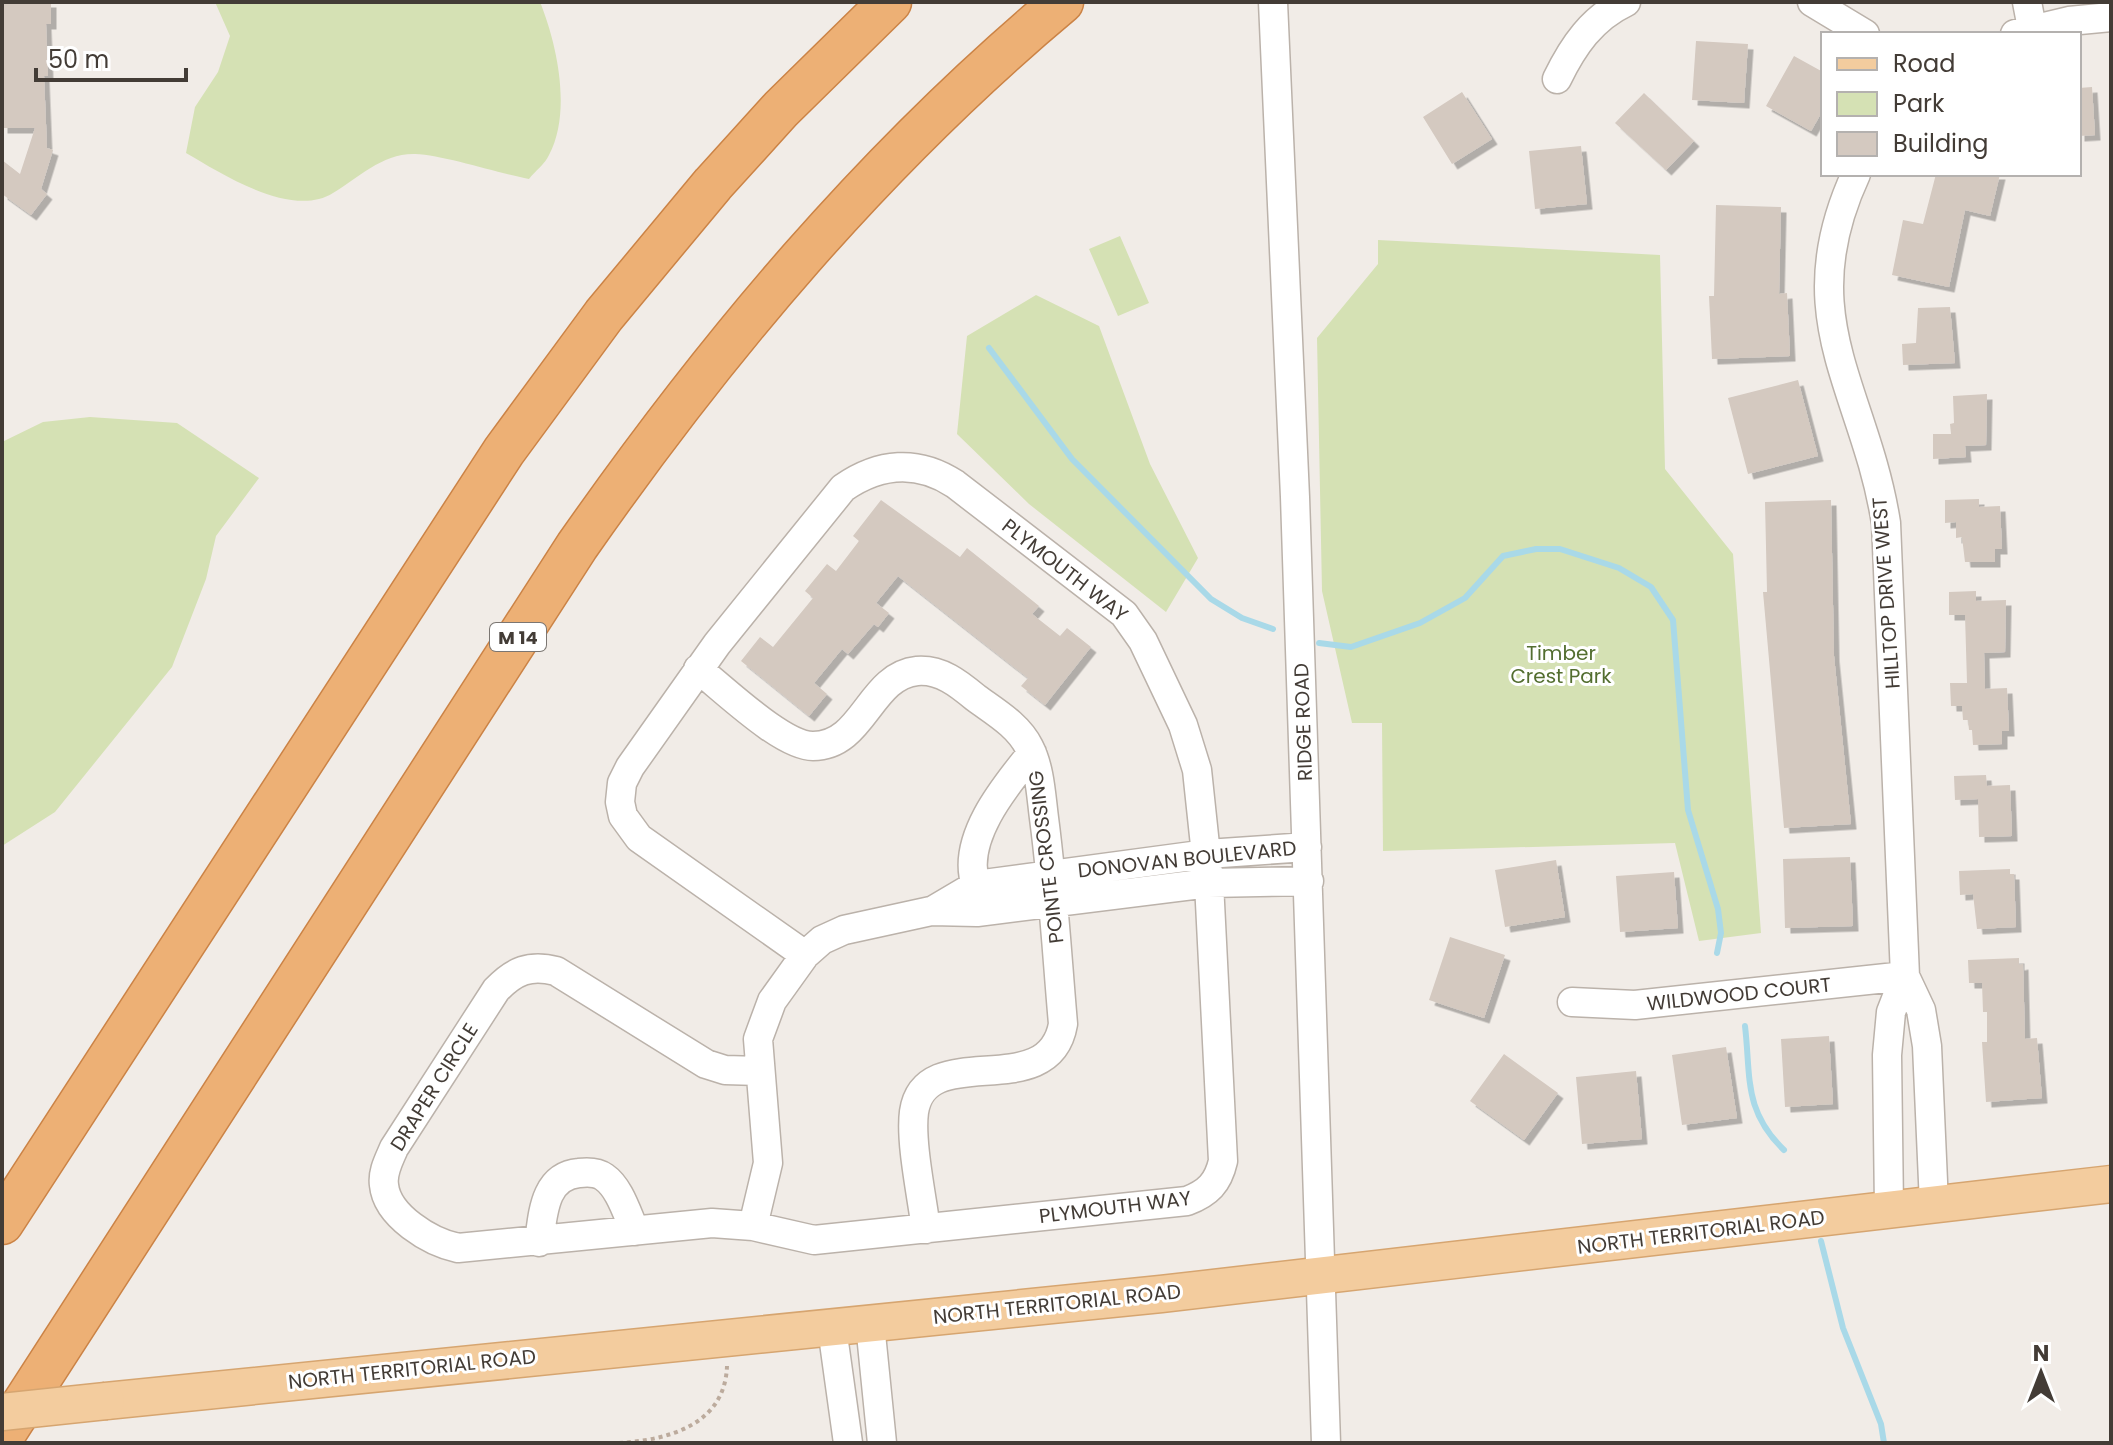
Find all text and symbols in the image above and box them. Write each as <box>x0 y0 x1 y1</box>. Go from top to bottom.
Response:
scale bar <box>36 32 186 82</box>
legend <box>1821 32 2081 176</box>
text: 50 m <box>48 43 109 76</box>
text: Road <box>1893 47 1955 80</box>
text: Park <box>1893 87 1945 120</box>
text: Building <box>1893 127 1989 160</box>
street label: HILLTOP DRIVE WEST <box>1865 496 1907 690</box>
street label: PLYMOUTH WAY <box>996 512 1134 628</box>
road number: M 14 <box>490 623 546 651</box>
park label: Timber Crest Park <box>1510 639 1612 690</box>
street label: RIDGE ROAD <box>1287 663 1319 781</box>
street label: POINTE CROSSING <box>1021 769 1071 945</box>
street label: DONOVAN BOULEVARD <box>1076 834 1298 884</box>
street label: WILDWOOD COURT <box>1645 970 1833 1018</box>
street label: DRAPER CIRCLE <box>383 1018 485 1156</box>
street label: PLYMOUTH WAY <box>1037 1184 1193 1230</box>
street label: NORTH TERRITORIAL ROAD <box>1576 1203 1826 1261</box>
street label: NORTH TERRITORIAL ROAD <box>932 1277 1182 1331</box>
north arrow <box>2001 1333 2081 1413</box>
text: N <box>2033 1338 2049 1369</box>
street label: NORTH TERRITORIAL ROAD <box>287 1342 537 1396</box>

